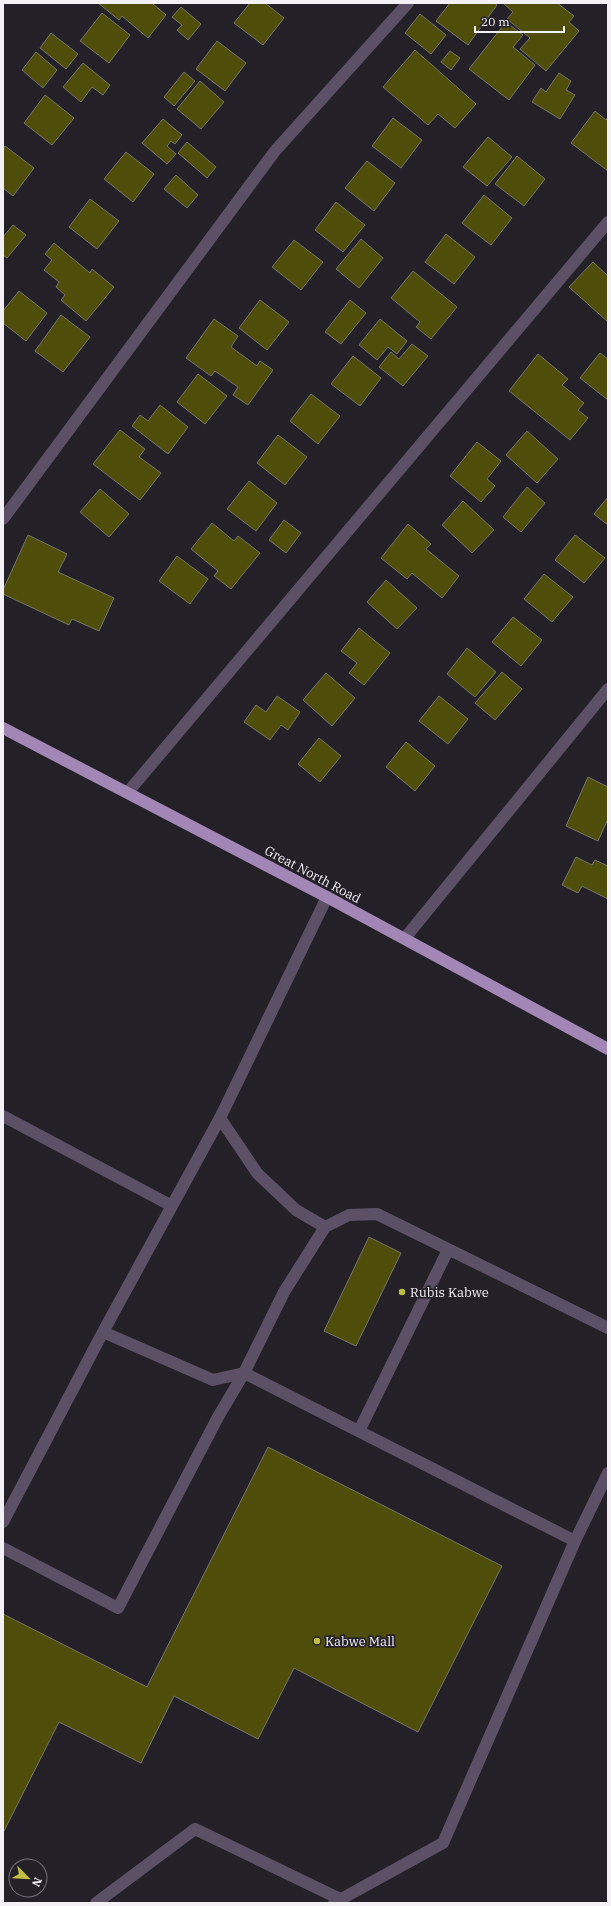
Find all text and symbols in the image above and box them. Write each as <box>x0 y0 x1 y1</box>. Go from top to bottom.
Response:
scale bar <box>475 8 564 34</box>
text: 20 m <box>481 14 510 29</box>
street label: Great North Road <box>262 842 364 907</box>
place label: Rubis Kabwe <box>410 1284 489 1301</box>
marker: Rubis Kabwe <box>397 1287 407 1297</box>
place label: Kabwe Mall <box>325 1633 395 1650</box>
marker: Kabwe Mall <box>312 1636 322 1646</box>
north arrow <box>8 1858 48 1898</box>
text: N <box>29 1875 45 1889</box>

